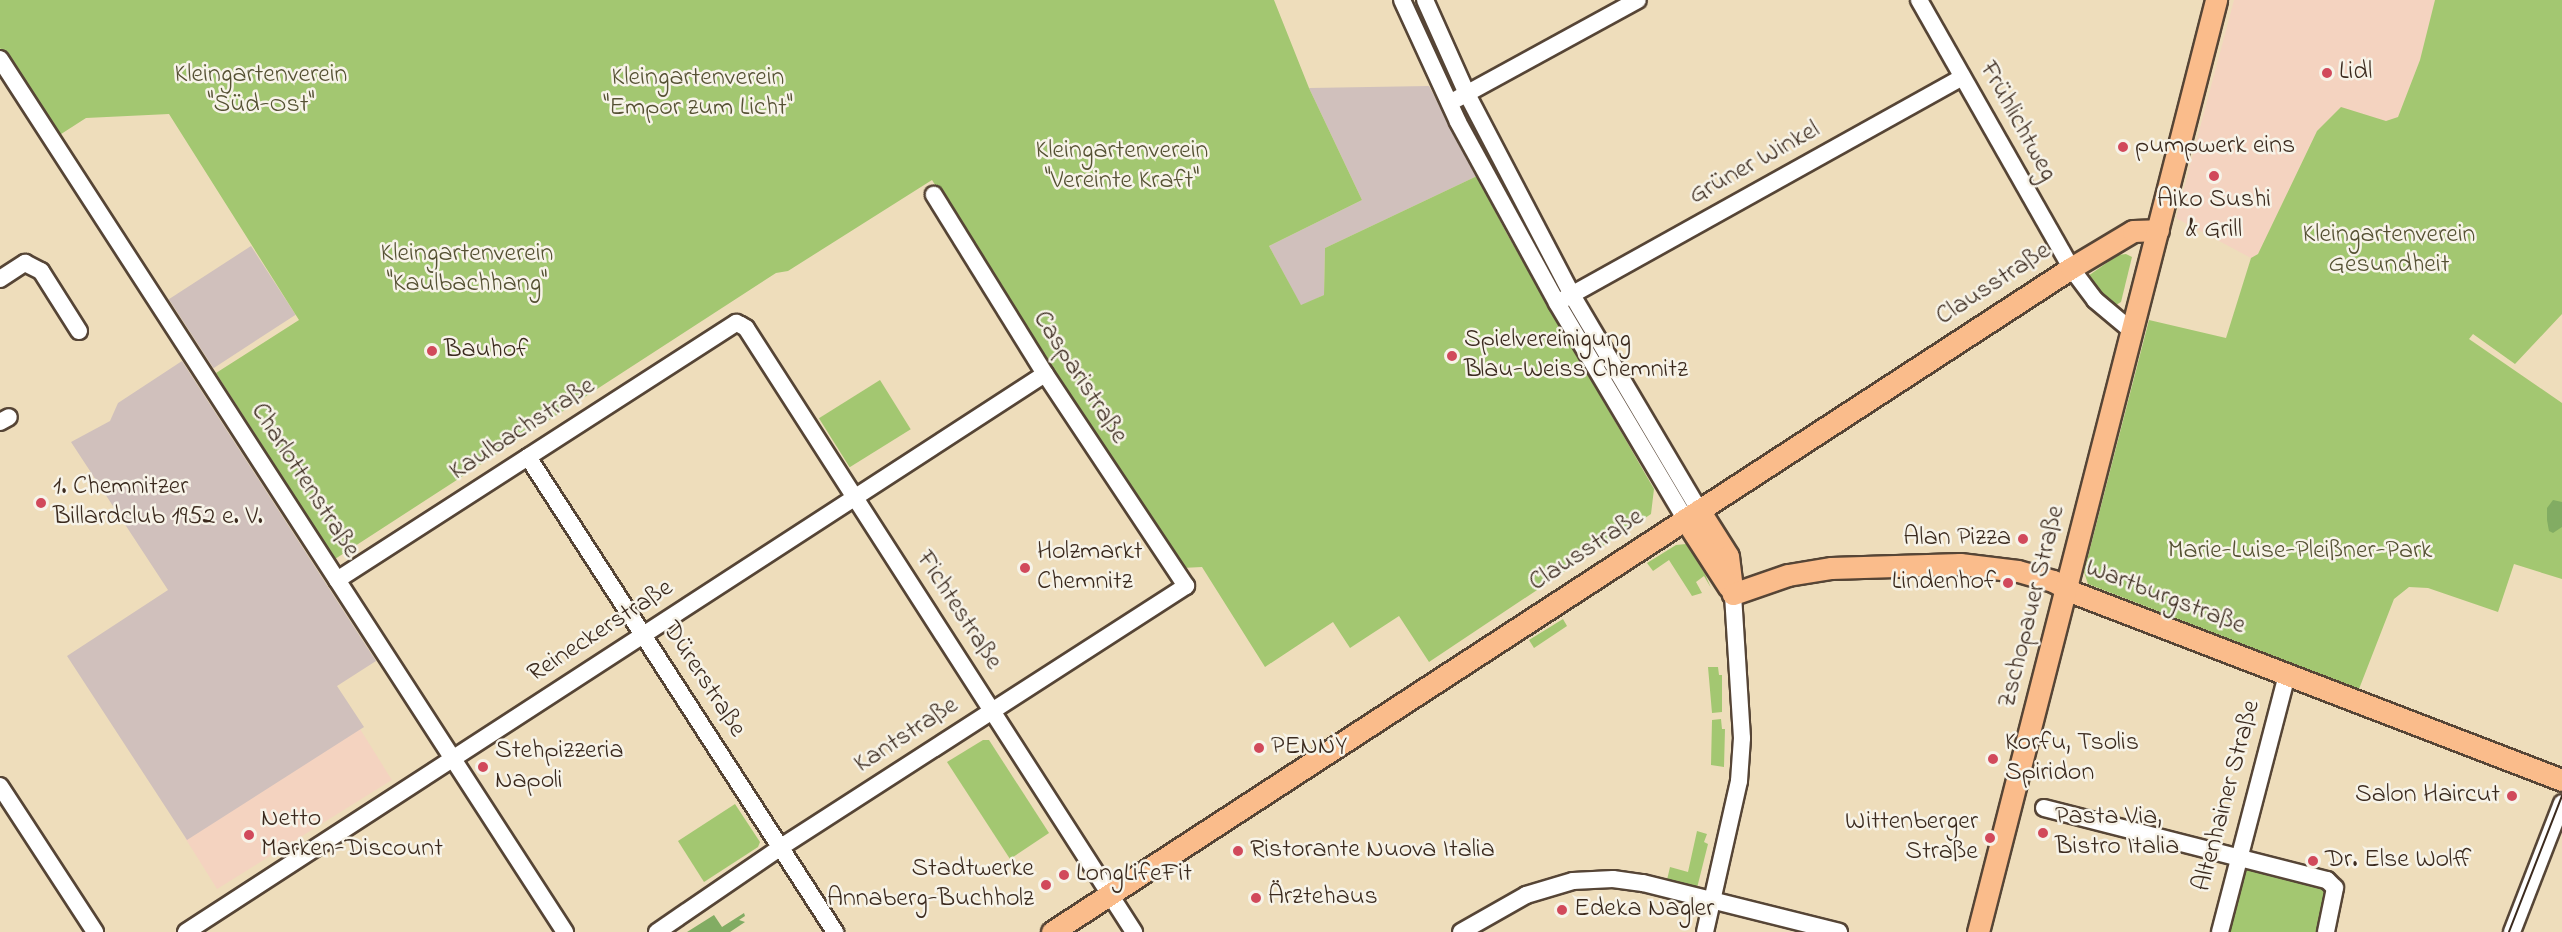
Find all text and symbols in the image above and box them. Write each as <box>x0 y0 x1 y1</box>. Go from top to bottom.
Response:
street label: Frühlichtweg <box>1971 57 2063 187</box>
place label: Lidl <box>2339 57 2372 89</box>
park label: Kleingartenverein "Süd-Ost" <box>175 60 347 122</box>
park label: Kleingartenverein "Empor zum Licht" <box>603 63 793 124</box>
marker: Lidl <box>2320 66 2334 80</box>
street label: Grüner Winkel <box>1684 115 1826 213</box>
place label: pumpwerk eins <box>2135 131 2295 163</box>
park label: Kleingartenverein "Vereinte Kraft" <box>1036 136 1208 198</box>
marker: pumpwerk eins <box>2116 140 2130 154</box>
marker: Aiko Sushi & Grill <box>2207 169 2221 183</box>
place label: Aiko Sushi & Grill <box>2157 185 2271 246</box>
park label: Kleingartenverein Gesundheit <box>2303 220 2475 282</box>
street label: Clausstraße <box>1931 237 2057 333</box>
park label: Kleingartenverein "Kaulbachhang" <box>381 239 553 300</box>
street label: Casparistraße <box>1025 306 1133 450</box>
place label: Spielvereinigung Blau-Weiss Chemnitz <box>1464 325 1688 386</box>
place label: Bauhof <box>444 335 528 367</box>
marker: Bauhof <box>425 344 439 358</box>
marker: Spielvereinigung Blau-Weiss Chemnitz <box>1445 349 1459 363</box>
street label: Kaulbachstraße <box>445 371 601 489</box>
street label: Charlottenstraße <box>242 398 366 564</box>
place label: 1. Chemnitzer Billardclub 1952 e. V. <box>53 472 263 534</box>
marker: 1. Chemnitzer Billardclub 1952 e. V. <box>34 496 48 510</box>
street label: Clausstraße <box>1524 503 1650 599</box>
street label: Zschopauer Straße <box>1993 503 2073 711</box>
place label: Alan Pizza <box>1903 523 2011 555</box>
marker: Alan Pizza <box>2016 532 2030 546</box>
park label: Marie-Luise-Pleißner-Park <box>2168 536 2432 568</box>
place label: Holzmarkt Chemnitz <box>1037 537 1143 598</box>
street label: Fichtestraße <box>908 546 1008 676</box>
street label: Wartburgstraße <box>2081 553 2249 643</box>
marker: Holzmarkt Chemnitz <box>1018 561 1032 575</box>
place label: Lindenhof <box>1892 567 1996 599</box>
street label: Reineckerstraße <box>522 573 680 691</box>
marker: Lindenhof <box>2001 576 2015 590</box>
street label: Dürerstraße <box>654 617 752 743</box>
street label: Kantstraße <box>849 691 965 781</box>
street label: Altenhainer Straße <box>2188 697 2268 895</box>
place label: Korfu, Tsolis Spiridon <box>2005 728 2139 790</box>
place label: PENNY <box>1271 732 1347 764</box>
place label: Stehpizzeria Napoli <box>495 736 623 798</box>
marker: PENNY <box>1252 741 1266 755</box>
marker: Korfu, Tsolis Spiridon <box>1986 752 2000 766</box>
marker: Stehpizzeria Napoli <box>476 760 490 774</box>
place label: Salon Haircut <box>2355 780 2500 812</box>
marker: Salon Haircut <box>2505 789 2519 803</box>
place label: Pasta Via, Bistro Italia <box>2055 802 2179 864</box>
place label: Netto Marken-Discount <box>261 804 443 866</box>
place label: Wittenberger Straße <box>1845 807 1978 868</box>
marker: Pasta Via, Bistro Italia <box>2036 826 2050 840</box>
marker: Netto Marken-Discount <box>242 828 256 842</box>
marker: Wittenberger Straße <box>1983 831 1997 845</box>
place label: Ristorante Nuova Italia <box>1250 835 1495 867</box>
marker: Ristorante Nuova Italia <box>1231 844 1245 858</box>
place label: Dr. Else Wolff <box>2325 845 2471 877</box>
place label: Stadtwerke Annaberg-Buchholz <box>827 854 1034 916</box>
marker: Dr. Else Wolff <box>2306 854 2320 868</box>
place label: LongLifeFit <box>1076 859 1192 891</box>
marker: LongLifeFit <box>1057 868 1071 882</box>
marker: Stadtwerke Annaberg-Buchholz <box>1039 878 1053 892</box>
place label: Ärztehaus <box>1268 882 1378 914</box>
marker: Ärztehaus <box>1249 891 1263 905</box>
place label: Edeka Nagler <box>1574 894 1714 926</box>
marker: Edeka Nagler <box>1555 903 1569 917</box>

